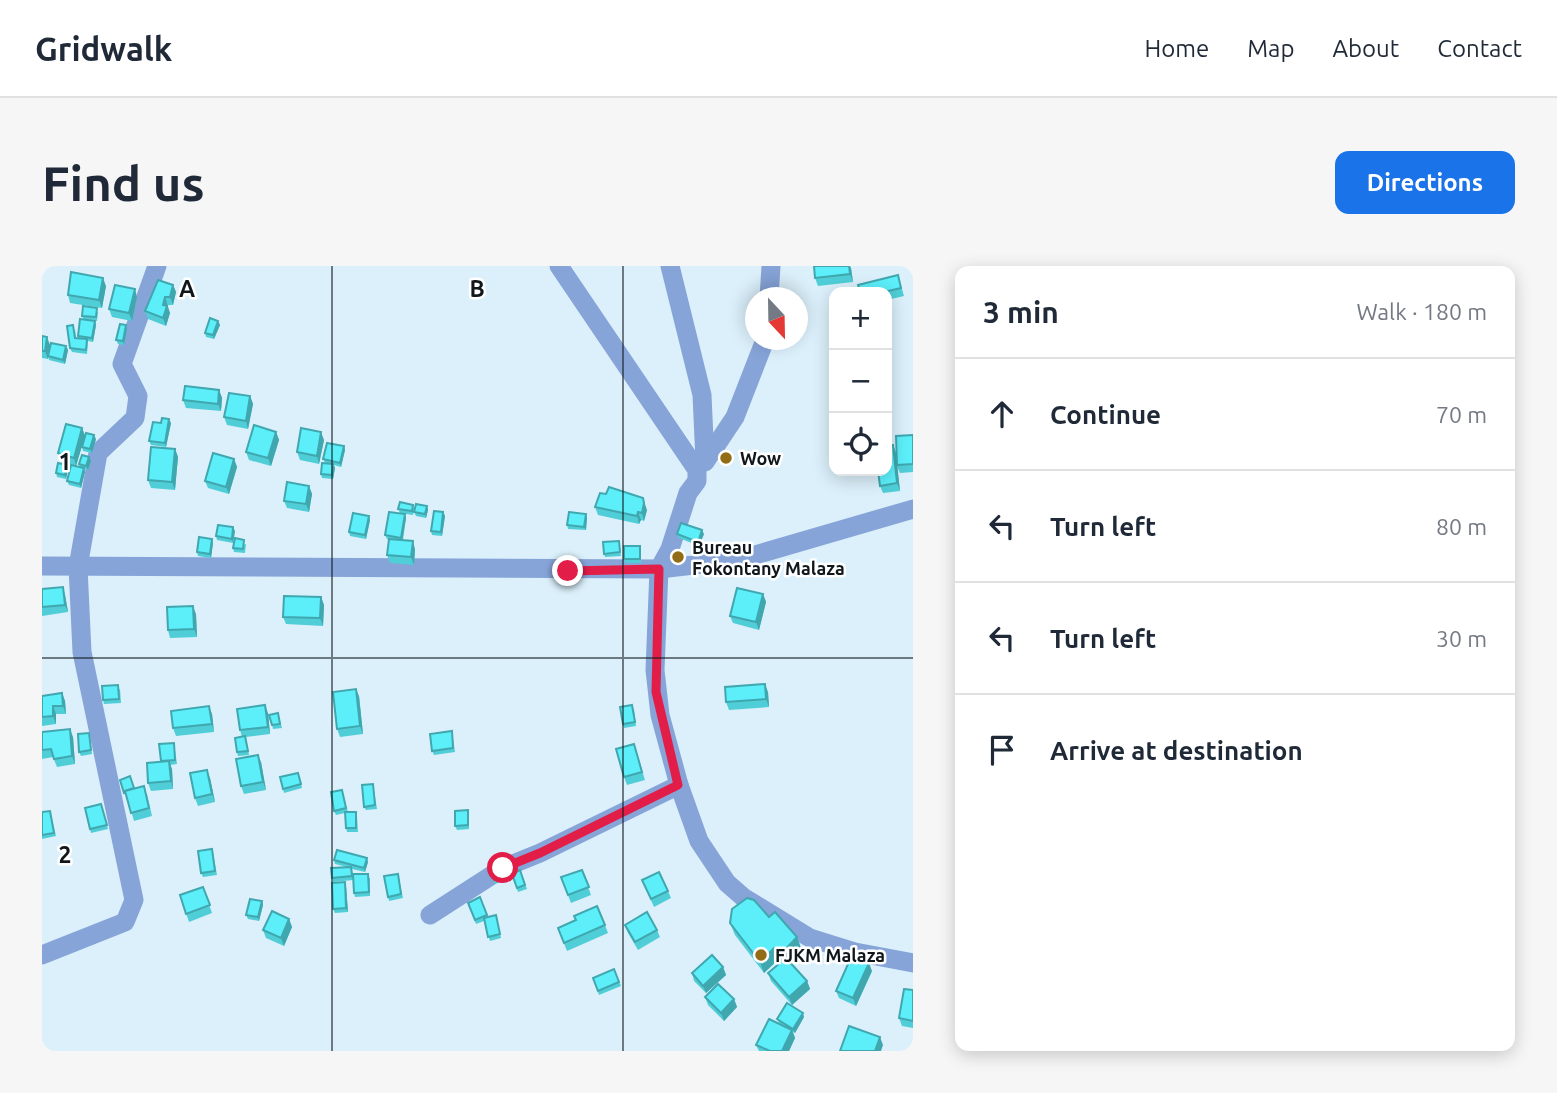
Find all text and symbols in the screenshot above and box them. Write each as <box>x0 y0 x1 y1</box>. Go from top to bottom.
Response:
text: Gridwalk <box>35 30 172 67</box>
text: Home <box>1144 35 1209 62</box>
text: Map <box>1247 35 1294 62</box>
text: About <box>1332 35 1399 62</box>
text: Contact <box>1437 35 1522 62</box>
button: Directions <box>1335 151 1515 214</box>
text: Find us <box>42 155 205 210</box>
text: A <box>179 276 195 301</box>
text: B <box>469 276 485 301</box>
north arrow <box>745 287 808 350</box>
map controls <box>829 287 892 476</box>
button: + <box>829 287 892 350</box>
text: 3 min <box>983 295 1059 329</box>
text: Walk · 180 m <box>1356 299 1487 324</box>
button: − <box>829 350 892 413</box>
icon: ahead <box>983 395 1021 433</box>
text: Continue <box>1050 400 1161 429</box>
text: 70 m <box>1436 402 1487 427</box>
button: locate <box>829 413 892 476</box>
place label: Wow <box>740 448 781 468</box>
text: 1 <box>59 449 71 474</box>
marker: Wow <box>718 450 734 466</box>
icon: left <box>983 507 1021 545</box>
text: Turn left <box>1050 512 1156 541</box>
text: 80 m <box>1436 514 1487 539</box>
place label: Bureau Fokontany Malaza <box>692 537 845 578</box>
marker: Bureau Fokontany Malaza <box>670 549 686 565</box>
route end <box>552 555 583 586</box>
icon: left <box>983 619 1021 657</box>
text: Turn left <box>1050 624 1156 653</box>
text: 30 m <box>1436 626 1487 651</box>
icon: arrive <box>983 731 1021 769</box>
text: Arrive at destination <box>1050 736 1303 765</box>
text: 2 <box>59 842 71 867</box>
route start <box>487 852 518 883</box>
place label: FJKM Malaza <box>775 945 885 965</box>
marker: FJKM Malaza <box>753 947 769 963</box>

